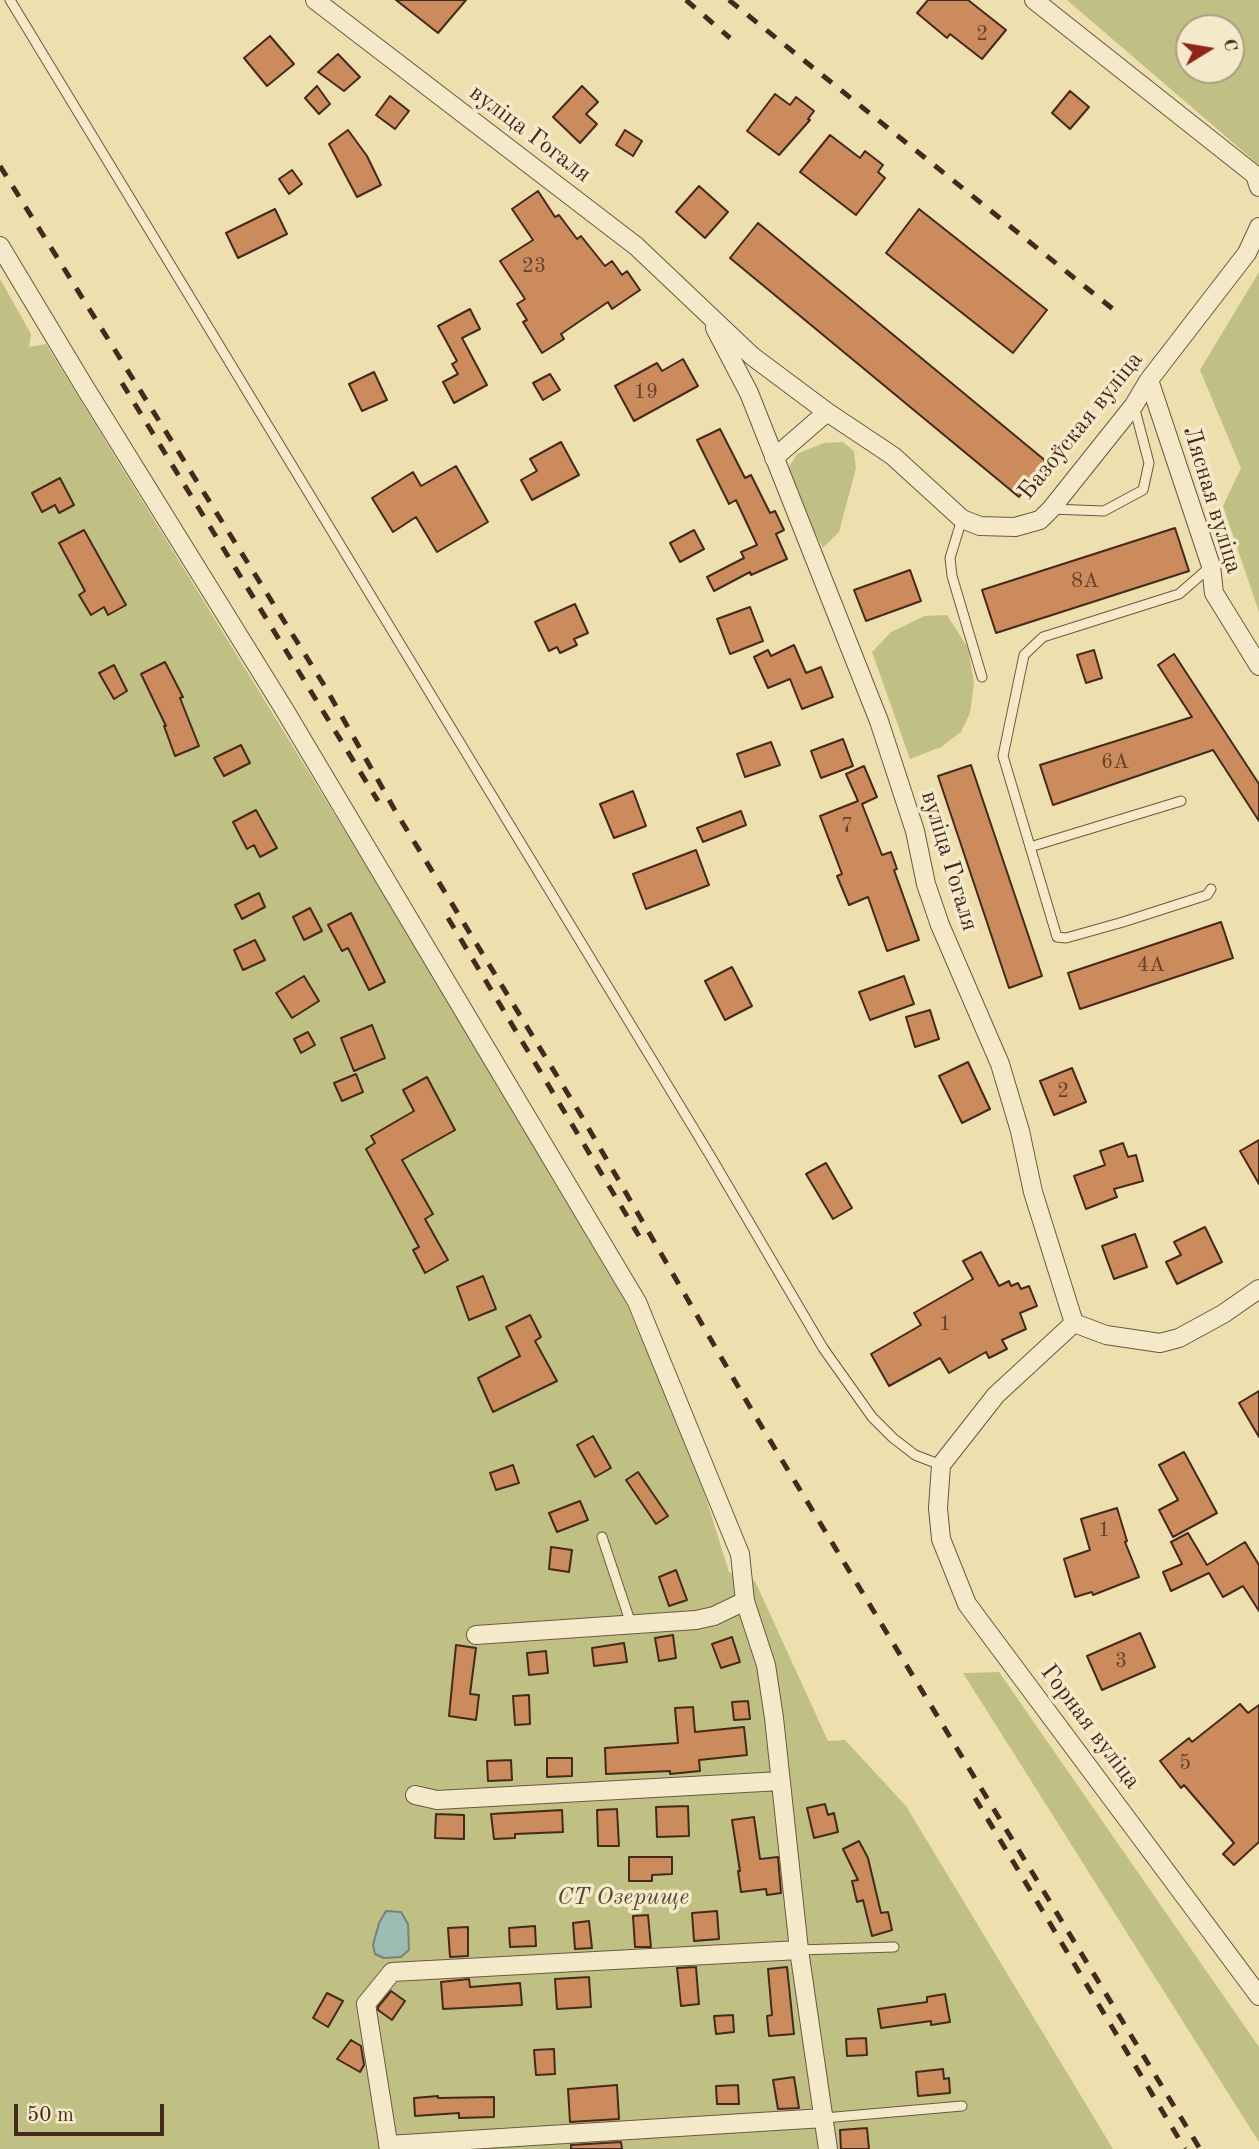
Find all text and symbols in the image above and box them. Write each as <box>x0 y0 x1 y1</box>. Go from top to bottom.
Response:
north arrow <box>1175 14 1245 84</box>
house number: 2 <box>976 21 988 47</box>
text: С <box>1219 37 1240 53</box>
street label: вуліца Гогаля <box>463 79 597 189</box>
house number: 23 <box>522 253 546 279</box>
street label: Базоўская вуліца <box>1012 346 1150 506</box>
house number: 19 <box>634 379 658 405</box>
street label: Лясная вуліца <box>1176 423 1248 577</box>
house number: 8А <box>1071 568 1099 594</box>
house number: 6А <box>1101 749 1129 775</box>
street label: вуліца Гогаля <box>914 787 984 935</box>
house number: 7 <box>841 813 853 839</box>
house number: 4А <box>1137 952 1165 978</box>
house number: 2 <box>1057 1078 1069 1104</box>
house number: 1 <box>939 1311 951 1337</box>
house number: 1 <box>1098 1517 1110 1543</box>
house number: 3 <box>1115 1648 1127 1674</box>
street label: Горная вуліца <box>1034 1659 1146 1795</box>
house number: 5 <box>1179 1750 1191 1776</box>
park label: СТ Озерище <box>557 1884 689 1912</box>
scale bar <box>18 2090 168 2134</box>
text: 50 m <box>27 2105 74 2126</box>

